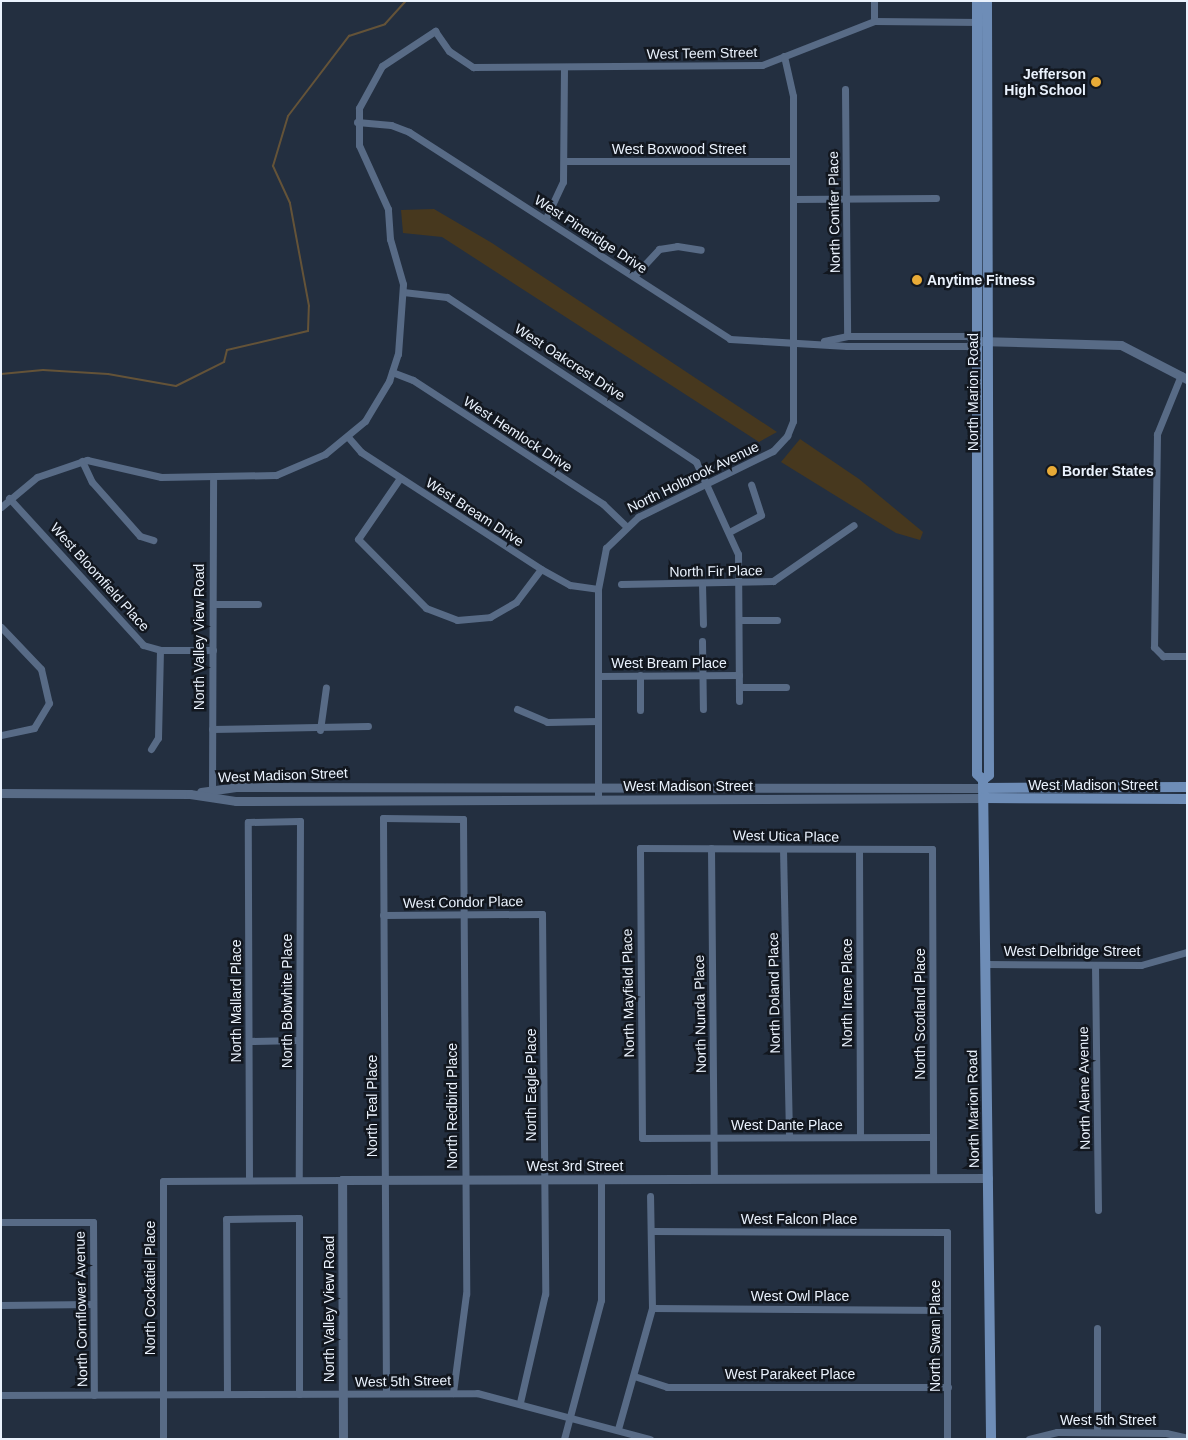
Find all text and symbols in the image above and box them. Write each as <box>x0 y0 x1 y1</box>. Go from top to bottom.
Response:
street label: West Teem Street <box>646 44 758 62</box>
place label: Jefferson High School <box>1004 66 1086 98</box>
marker: Jefferson High School <box>1090 76 1102 88</box>
street label: West Boxwood Street <box>612 141 746 157</box>
street label: North Conifer Place <box>825 151 843 273</box>
street label: West Pineridge Drive <box>531 191 651 277</box>
place label: Anytime Fitness <box>927 272 1035 288</box>
marker: Anytime Fitness <box>911 274 923 286</box>
street label: West Oakcrest Drive <box>512 320 628 404</box>
street label: North Marion Road <box>965 333 981 451</box>
street label: West Hemlock Drive <box>460 392 576 476</box>
street label: North Holbrook Avenue <box>624 438 762 516</box>
place label: Border States <box>1062 463 1154 479</box>
marker: Border States <box>1046 465 1058 477</box>
street label: West Bream Drive <box>423 474 527 550</box>
street label: West Bloomfield Place <box>47 519 153 635</box>
street label: North Fir Place <box>669 562 763 580</box>
street label: North Valley View Road <box>191 564 207 710</box>
street label: West Bream Place <box>611 655 727 671</box>
street label: West Madison Street <box>218 764 348 786</box>
street label: West Madison Street <box>1028 777 1158 793</box>
street label: West Madison Street <box>623 778 753 794</box>
street label: West Utica Place <box>733 827 839 845</box>
street label: West Condor Place <box>403 893 523 911</box>
street label: North Mayfield Place <box>618 928 638 1058</box>
street label: North Doland Place <box>765 932 783 1054</box>
street label: North Bobwhite Place <box>279 934 295 1068</box>
street label: North Irene Place <box>839 939 855 1047</box>
street label: North Mallard Place <box>228 940 244 1062</box>
street label: West Delbridge Street <box>1004 943 1140 959</box>
street label: North Scotland Place <box>912 948 928 1080</box>
street label: North Nunda Place <box>691 955 709 1073</box>
street label: North Alene Avenue <box>1075 1025 1093 1151</box>
street label: North Eagle Place <box>523 1029 539 1141</box>
street label: North Redbird Place <box>444 1043 460 1169</box>
street label: North Marion Road <box>964 1050 982 1168</box>
street label: North Teal Place <box>364 1055 380 1157</box>
street label: West Dante Place <box>731 1117 843 1133</box>
street label: West 3rd Street <box>526 1158 624 1174</box>
street label: West Falcon Place <box>741 1211 857 1227</box>
street label: North Cockatiel Place <box>142 1221 158 1355</box>
street label: North Cornflower Avenue <box>71 1230 91 1388</box>
street label: North Valley View Road <box>321 1236 337 1382</box>
street label: North Swan Place <box>927 1280 943 1392</box>
street label: West Owl Place <box>751 1288 849 1304</box>
street label: West Parakeet Place <box>725 1366 855 1382</box>
street label: West 5th Street <box>355 1372 451 1390</box>
street label: West 5th Street <box>1060 1412 1156 1428</box>

